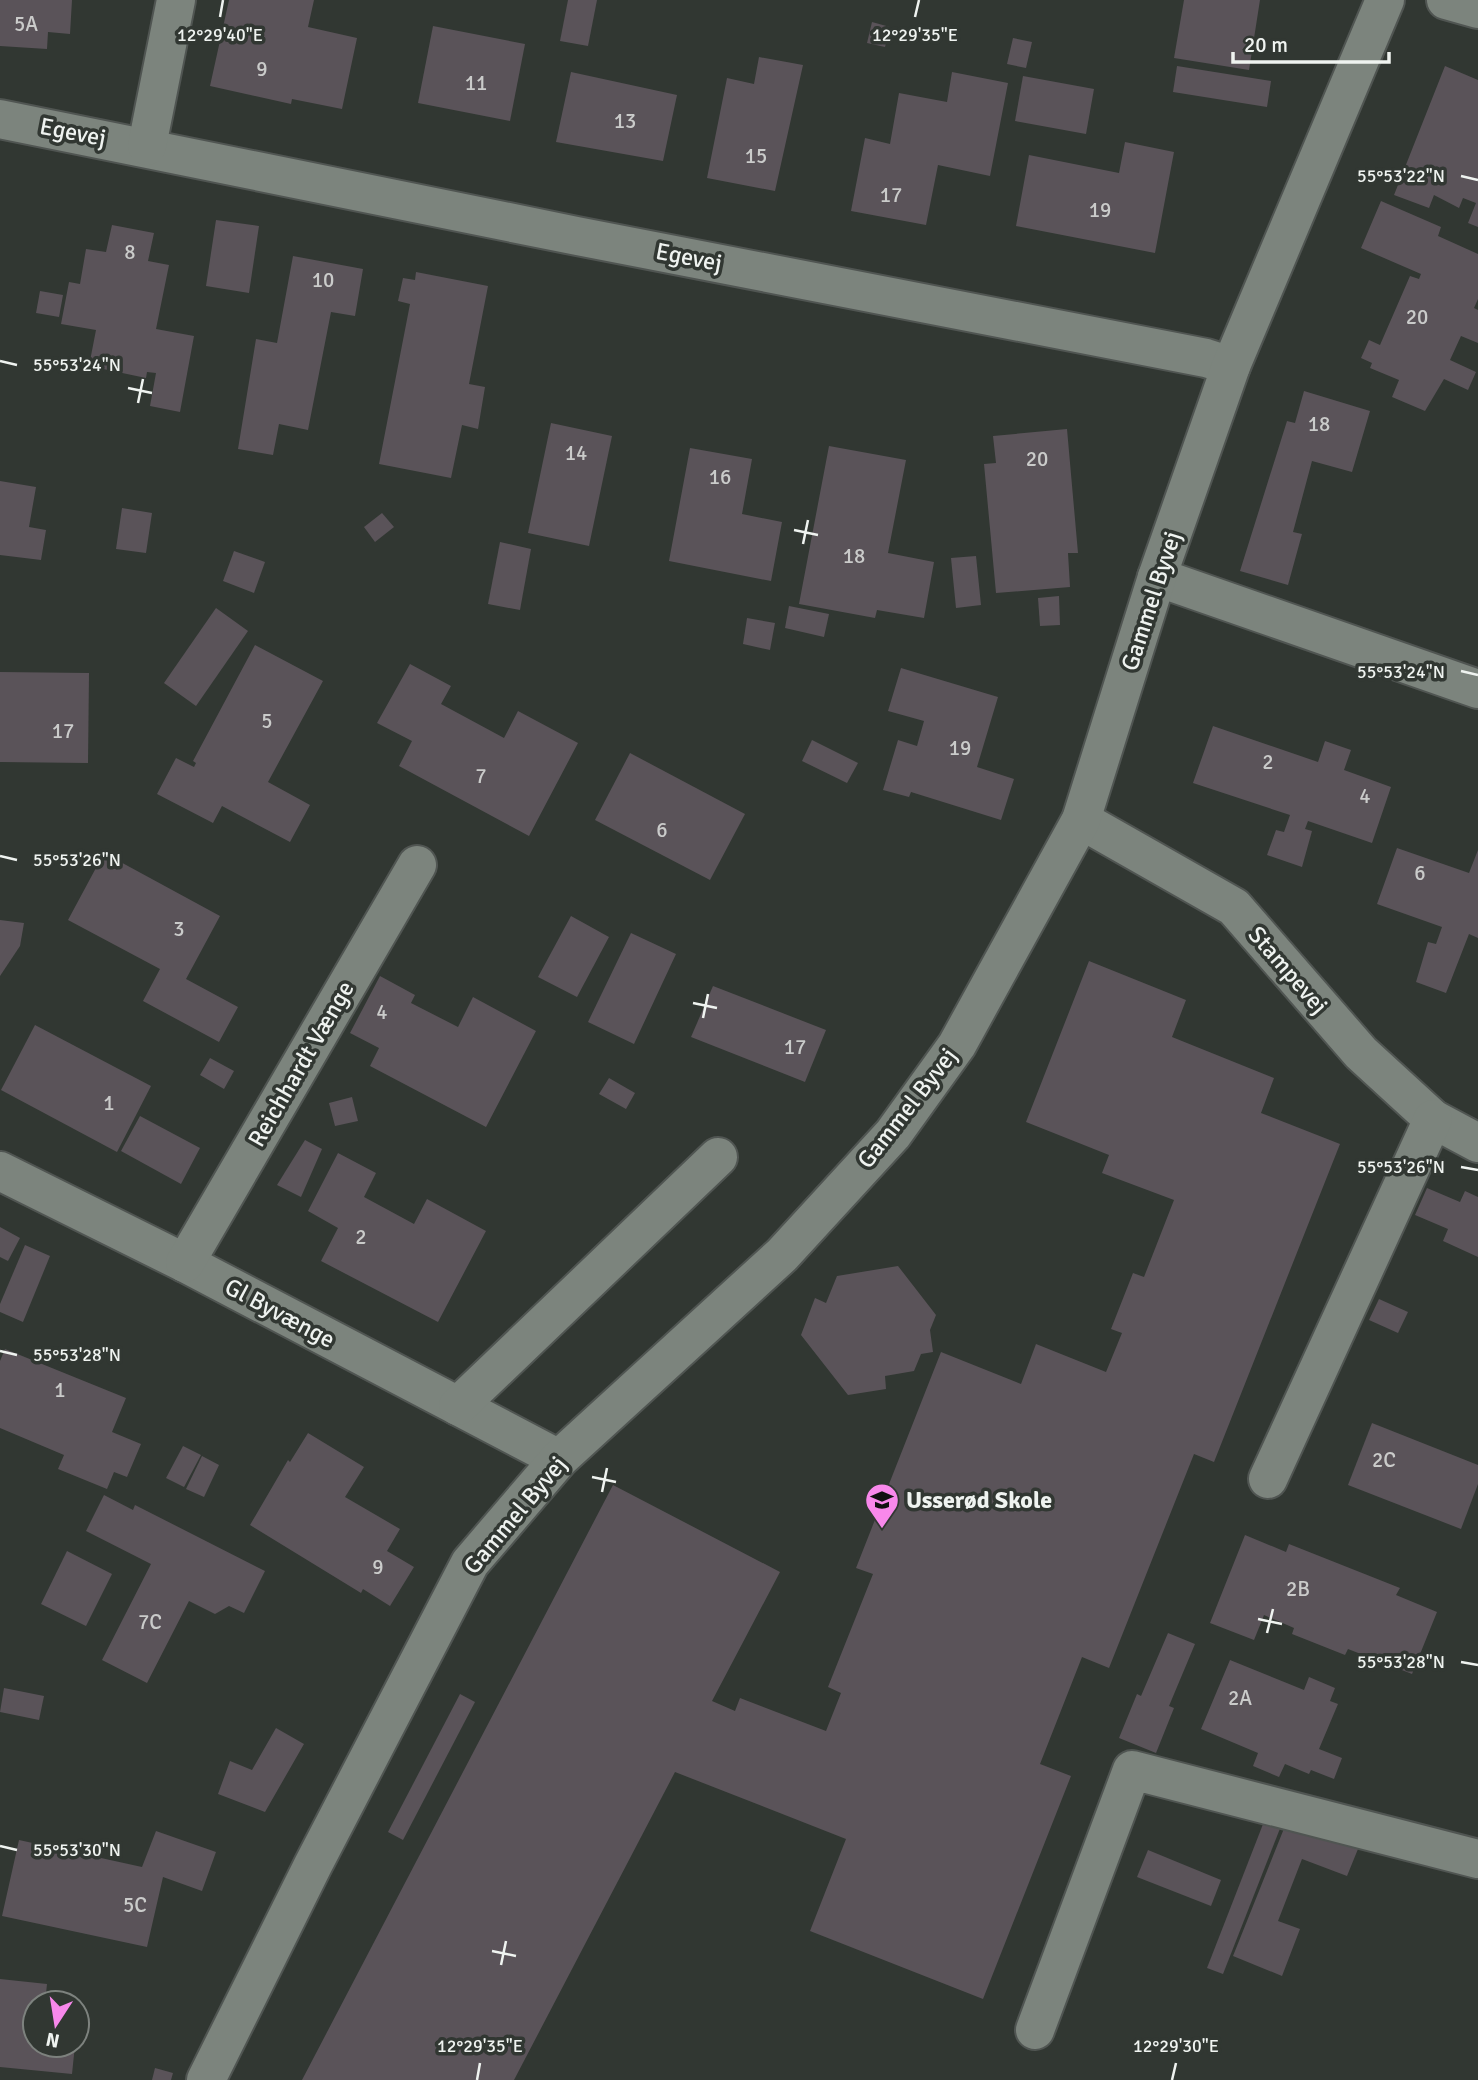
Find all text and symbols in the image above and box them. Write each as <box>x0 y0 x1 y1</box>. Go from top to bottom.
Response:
house number: 5A <box>14 11 38 37</box>
scale bar <box>1233 21 1389 65</box>
text: 12°29'40"E <box>177 24 263 46</box>
text: 12°29'35"E <box>872 24 958 46</box>
text: 20 m <box>1244 32 1288 58</box>
house number: 9 <box>256 56 268 82</box>
house number: 11 <box>465 70 487 96</box>
house number: 13 <box>614 108 636 134</box>
street label: Egevej <box>37 111 109 153</box>
house number: 15 <box>745 143 767 169</box>
text: 55°53'22"N <box>1357 165 1445 187</box>
house number: 17 <box>880 182 902 208</box>
house number: 19 <box>1089 197 1111 223</box>
street label: Egevej <box>653 236 725 278</box>
house number: 8 <box>124 239 136 265</box>
house number: 10 <box>312 267 334 293</box>
house number: 20 <box>1406 304 1428 330</box>
text: 55°53'24"N <box>33 354 121 376</box>
house number: 18 <box>1308 411 1330 437</box>
house number: 14 <box>565 440 587 466</box>
house number: 20 <box>1026 446 1048 472</box>
house number: 16 <box>709 464 731 490</box>
street label: Gammel Byvej <box>1114 527 1188 675</box>
house number: 18 <box>843 543 865 569</box>
text: 55°53'24"N <box>1357 661 1445 683</box>
house number: 5 <box>261 708 273 734</box>
house number: 17 <box>52 718 74 744</box>
house number: 19 <box>949 735 971 761</box>
house number: 2 <box>1262 749 1274 775</box>
house number: 7 <box>475 763 487 789</box>
house number: 4 <box>1359 783 1371 809</box>
house number: 6 <box>656 817 668 843</box>
text: 55°53'26"N <box>33 849 121 871</box>
house number: 6 <box>1414 860 1426 886</box>
house number: 3 <box>173 916 185 942</box>
street label: Stampevej <box>1242 920 1334 1020</box>
street label: Reichhardt Vænge <box>241 976 361 1152</box>
house number: 4 <box>376 999 388 1025</box>
house number: 17 <box>784 1034 806 1060</box>
street label: Gammel Byvej <box>851 1042 963 1174</box>
house number: 1 <box>103 1090 115 1116</box>
text: 55°53'26"N <box>1357 1156 1445 1178</box>
house number: 2 <box>355 1224 367 1250</box>
street label: Gl Byvænge <box>220 1271 340 1355</box>
text: 55°53'28"N <box>33 1344 121 1366</box>
house number: 1 <box>54 1377 66 1403</box>
house number: 2C <box>1372 1447 1396 1473</box>
street label: Gammel Byvej <box>457 1450 573 1580</box>
school or university icon: Usserød Skole <box>863 1481 901 1530</box>
place label: Usserød Skole <box>906 1485 1052 1515</box>
house number: 9 <box>372 1554 384 1580</box>
house number: 2B <box>1286 1576 1310 1602</box>
house number: 7C <box>138 1609 162 1635</box>
text: 55°53'28"N <box>1357 1651 1445 1673</box>
house number: 2A <box>1228 1685 1252 1711</box>
text: 55°53'30"N <box>33 1839 121 1861</box>
house number: 5C <box>123 1892 147 1918</box>
north arrow <box>21 1989 91 2059</box>
text: N <box>44 2027 62 2053</box>
text: 12°29'35"E <box>437 2035 523 2057</box>
text: 12°29'30"E <box>1133 2035 1219 2057</box>

